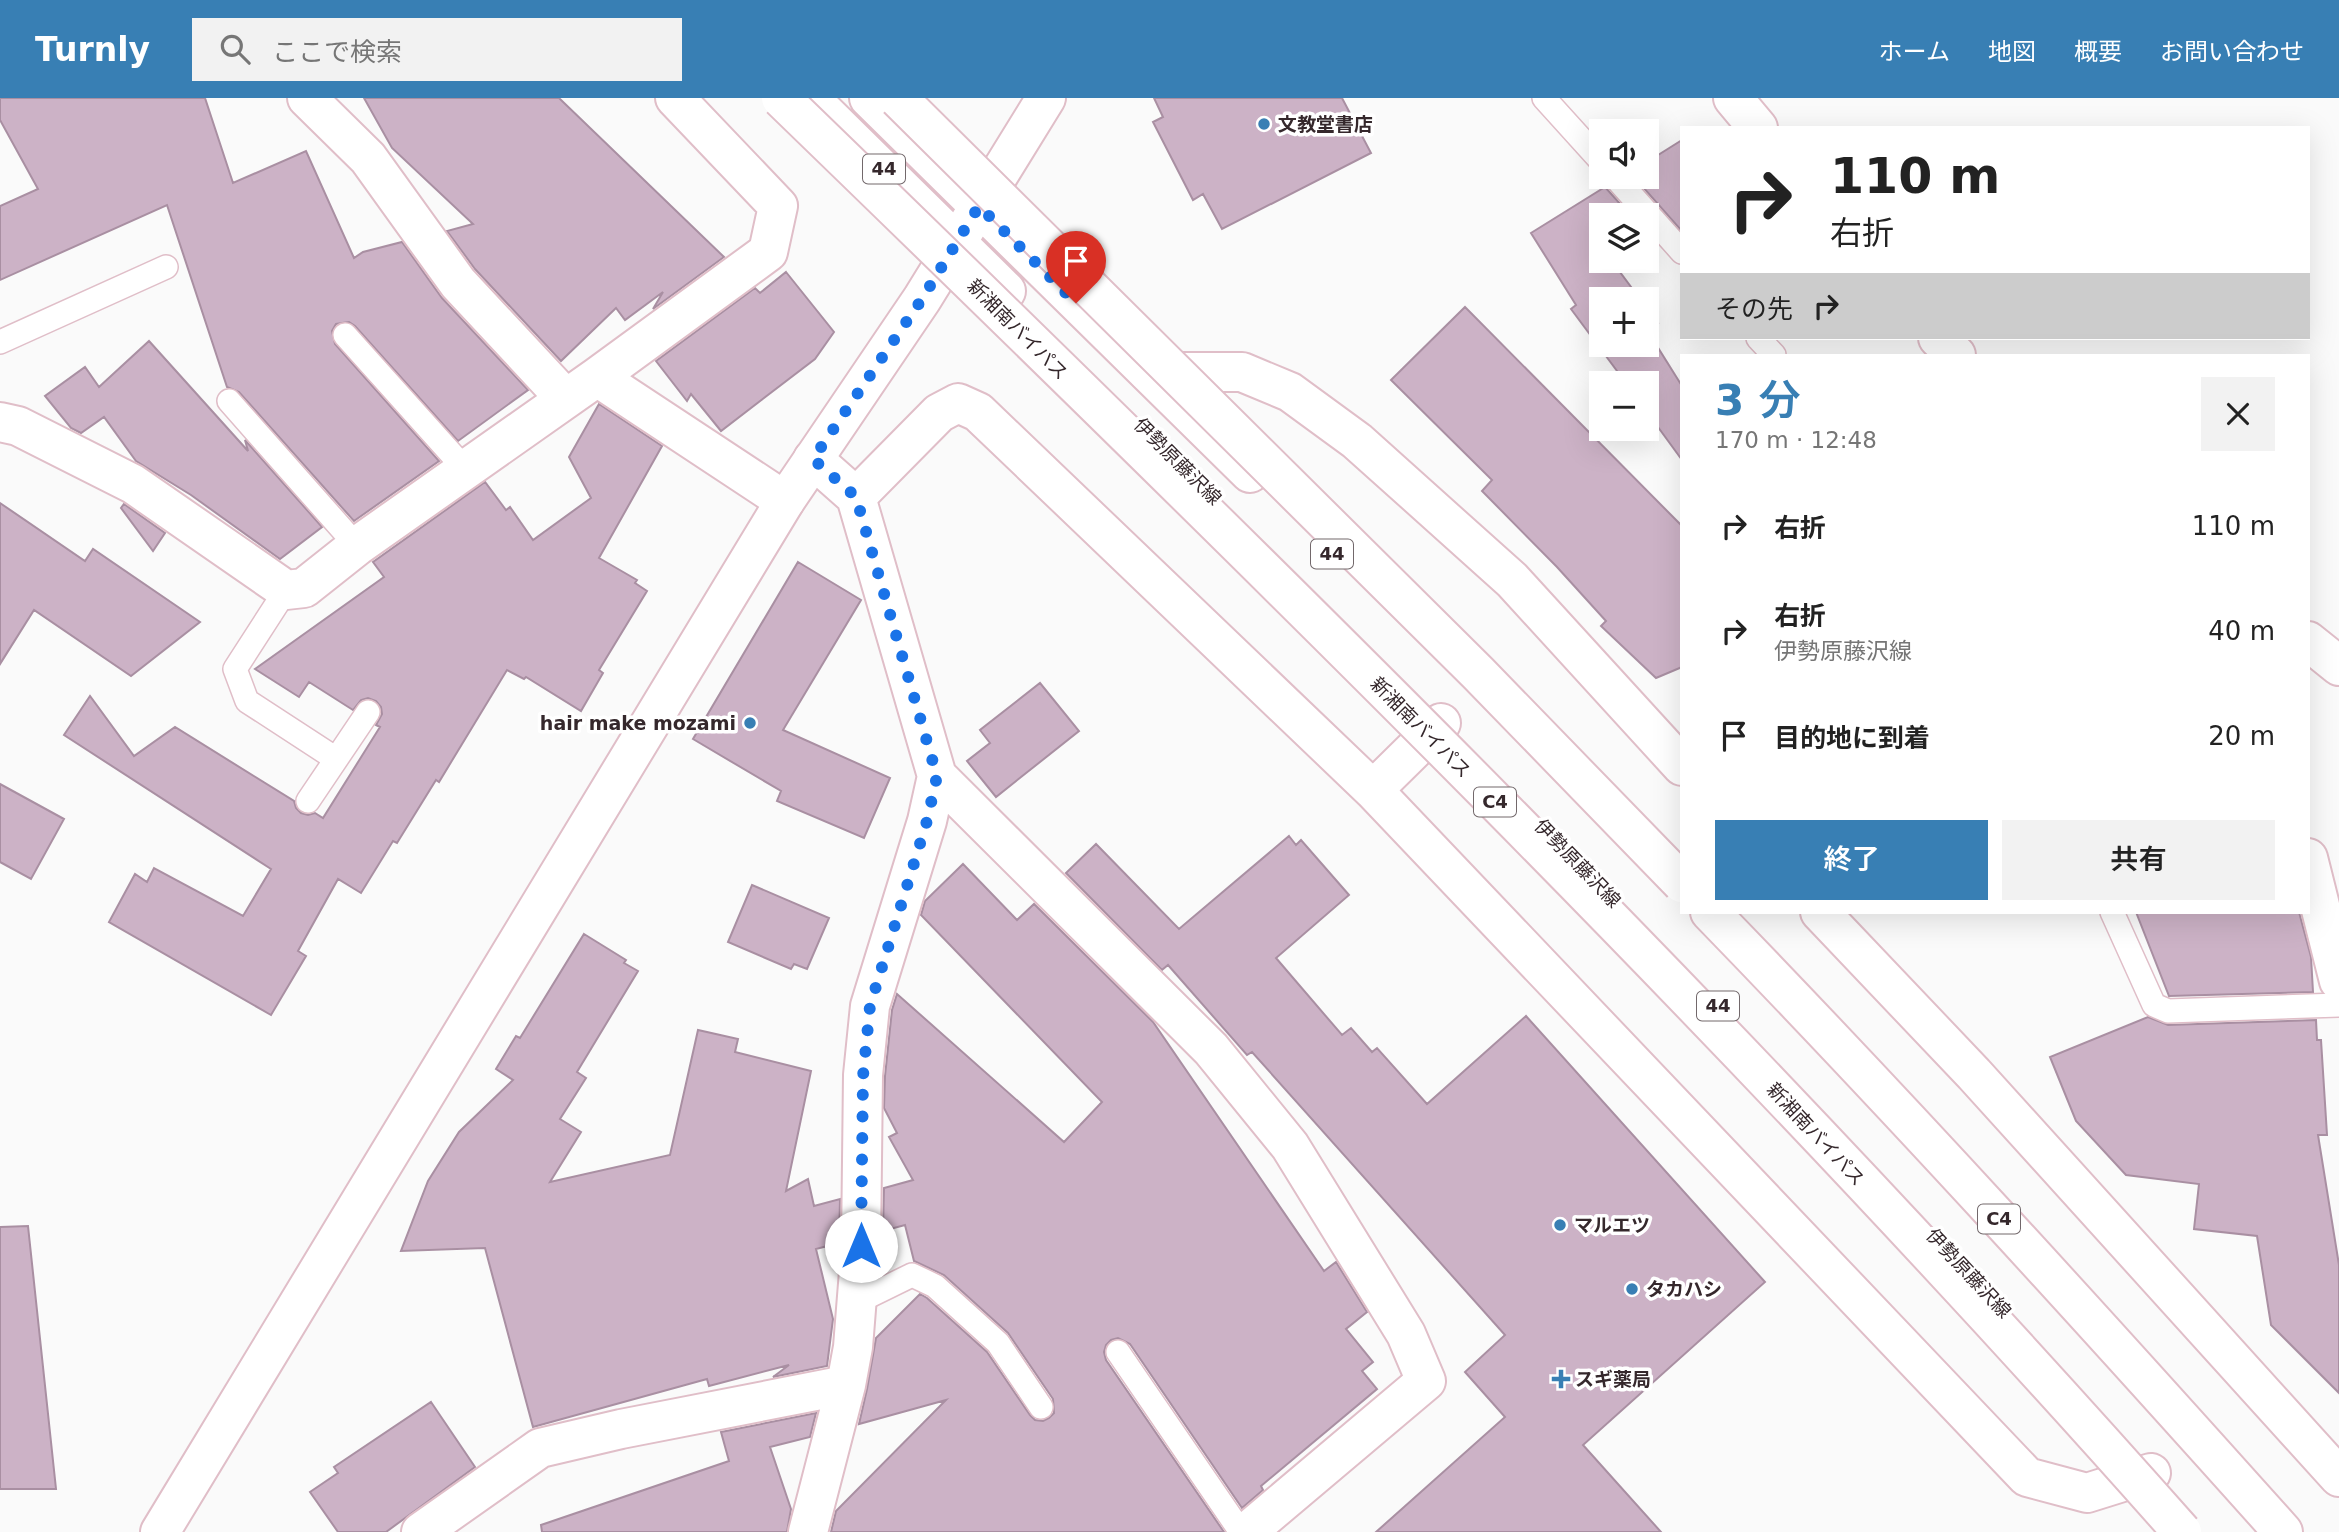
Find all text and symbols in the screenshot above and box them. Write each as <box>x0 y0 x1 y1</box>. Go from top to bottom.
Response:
search box <box>192 18 682 81</box>
text: Turnly <box>35 30 150 69</box>
icon: search <box>216 30 254 68</box>
text: ここで検索 <box>272 37 402 67</box>
text: ホーム <box>1879 38 1950 66</box>
text: 地図 <box>1988 38 2036 66</box>
text: 概要 <box>2074 38 2122 66</box>
text: お問い合わせ <box>2160 38 2304 66</box>
place label: 文教堂書店 <box>1278 113 1373 135</box>
marker: 文教堂書店 <box>1256 116 1272 132</box>
map controls <box>1589 119 1659 441</box>
button: sound <box>1589 119 1659 189</box>
text: 110 m <box>1830 148 2000 205</box>
road number: 44 <box>863 154 905 184</box>
icon: right <box>1715 154 1806 245</box>
button: layers <box>1589 203 1659 273</box>
text: 右折 <box>1830 214 1894 252</box>
pin <box>1046 231 1106 303</box>
icon: arrive <box>1057 242 1095 280</box>
street label: 新湘南バイパス <box>963 274 1073 384</box>
button: + <box>1589 287 1659 357</box>
icon: right <box>1807 287 1845 325</box>
text: その先 <box>1715 294 1793 324</box>
button: − <box>1589 371 1659 441</box>
text: 3 分 <box>1715 376 1801 425</box>
button: close <box>2201 377 2275 451</box>
street label: 伊勢原藤沢線 <box>1130 413 1226 509</box>
text: 170 m · 12:48 <box>1715 427 1877 453</box>
icon: right <box>1715 507 1753 545</box>
text: 110 m <box>2192 511 2275 541</box>
text: 右折 <box>1774 513 1826 543</box>
road number: 44 <box>1311 540 1353 568</box>
text: 右折 <box>1774 601 1826 631</box>
icon: right <box>1715 612 1753 650</box>
text: 40 m <box>2208 616 2275 646</box>
text: 伊勢原藤沢線 <box>1774 638 1912 664</box>
street label: 新湘南バイパス <box>1366 672 1476 782</box>
place label: hair make mozami <box>540 712 736 734</box>
marker: hair make mozami <box>742 715 758 731</box>
icon: arrive <box>1715 717 1753 755</box>
text: 20 m <box>2208 721 2275 751</box>
text: 目的地に到着 <box>1774 723 1930 753</box>
road number: C4 <box>1474 788 1516 816</box>
street label: 伊勢原藤沢線 <box>1530 814 1626 912</box>
button: 終了 <box>1715 820 1988 900</box>
button: 共有 <box>2002 820 2275 900</box>
road number: 44 <box>1697 992 1739 1021</box>
street label: 新湘南バイパス <box>1763 1078 1869 1190</box>
road number: C4 <box>1978 1204 2020 1234</box>
position arrow <box>824 1209 898 1283</box>
place label: マルエツ <box>1574 1214 1650 1236</box>
marker: マルエツ <box>1552 1217 1568 1233</box>
street label: 伊勢原藤沢線 <box>1922 1224 2016 1322</box>
place label: タカハシ <box>1646 1278 1722 1300</box>
marker: タカハシ <box>1624 1281 1640 1297</box>
place label: スギ薬局 <box>1575 1368 1651 1390</box>
marker: スギ薬局 <box>1553 1371 1569 1387</box>

